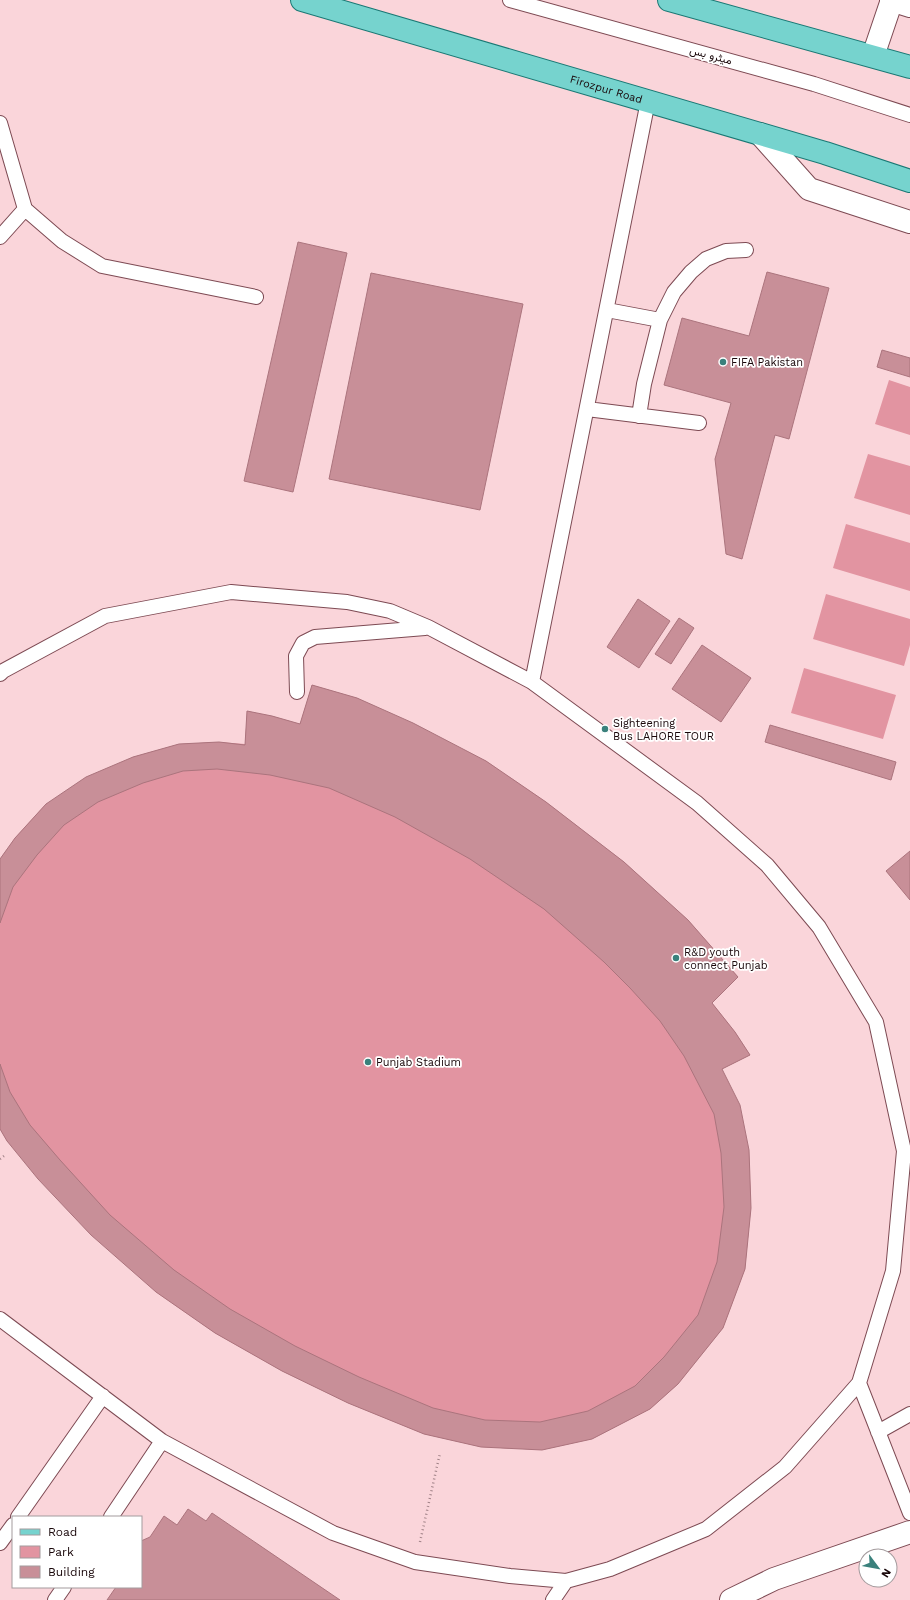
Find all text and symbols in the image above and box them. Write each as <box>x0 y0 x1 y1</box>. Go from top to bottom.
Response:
street label: میٹرو بس <box>688 44 734 67</box>
street label: Firozpur Road <box>568 73 644 106</box>
place label: FIFA Pakistan <box>731 356 803 369</box>
marker: FIFA Pakistan <box>718 357 728 367</box>
place label: Sighteening Bus LAHORE TOUR <box>613 717 714 743</box>
marker: Sighteening Bus LAHORE TOUR <box>600 724 610 734</box>
place label: R&D youth connect Punjab <box>684 946 768 972</box>
marker: R&D youth connect Punjab <box>671 953 681 963</box>
place label: Punjab Stadium <box>376 1056 461 1069</box>
marker: Punjab Stadium <box>363 1057 373 1067</box>
legend <box>12 1516 142 1588</box>
text: Road <box>48 1525 77 1539</box>
text: Park <box>48 1545 74 1559</box>
north arrow <box>858 1548 898 1588</box>
text: Building <box>48 1565 95 1579</box>
text: N <box>878 1566 894 1580</box>

